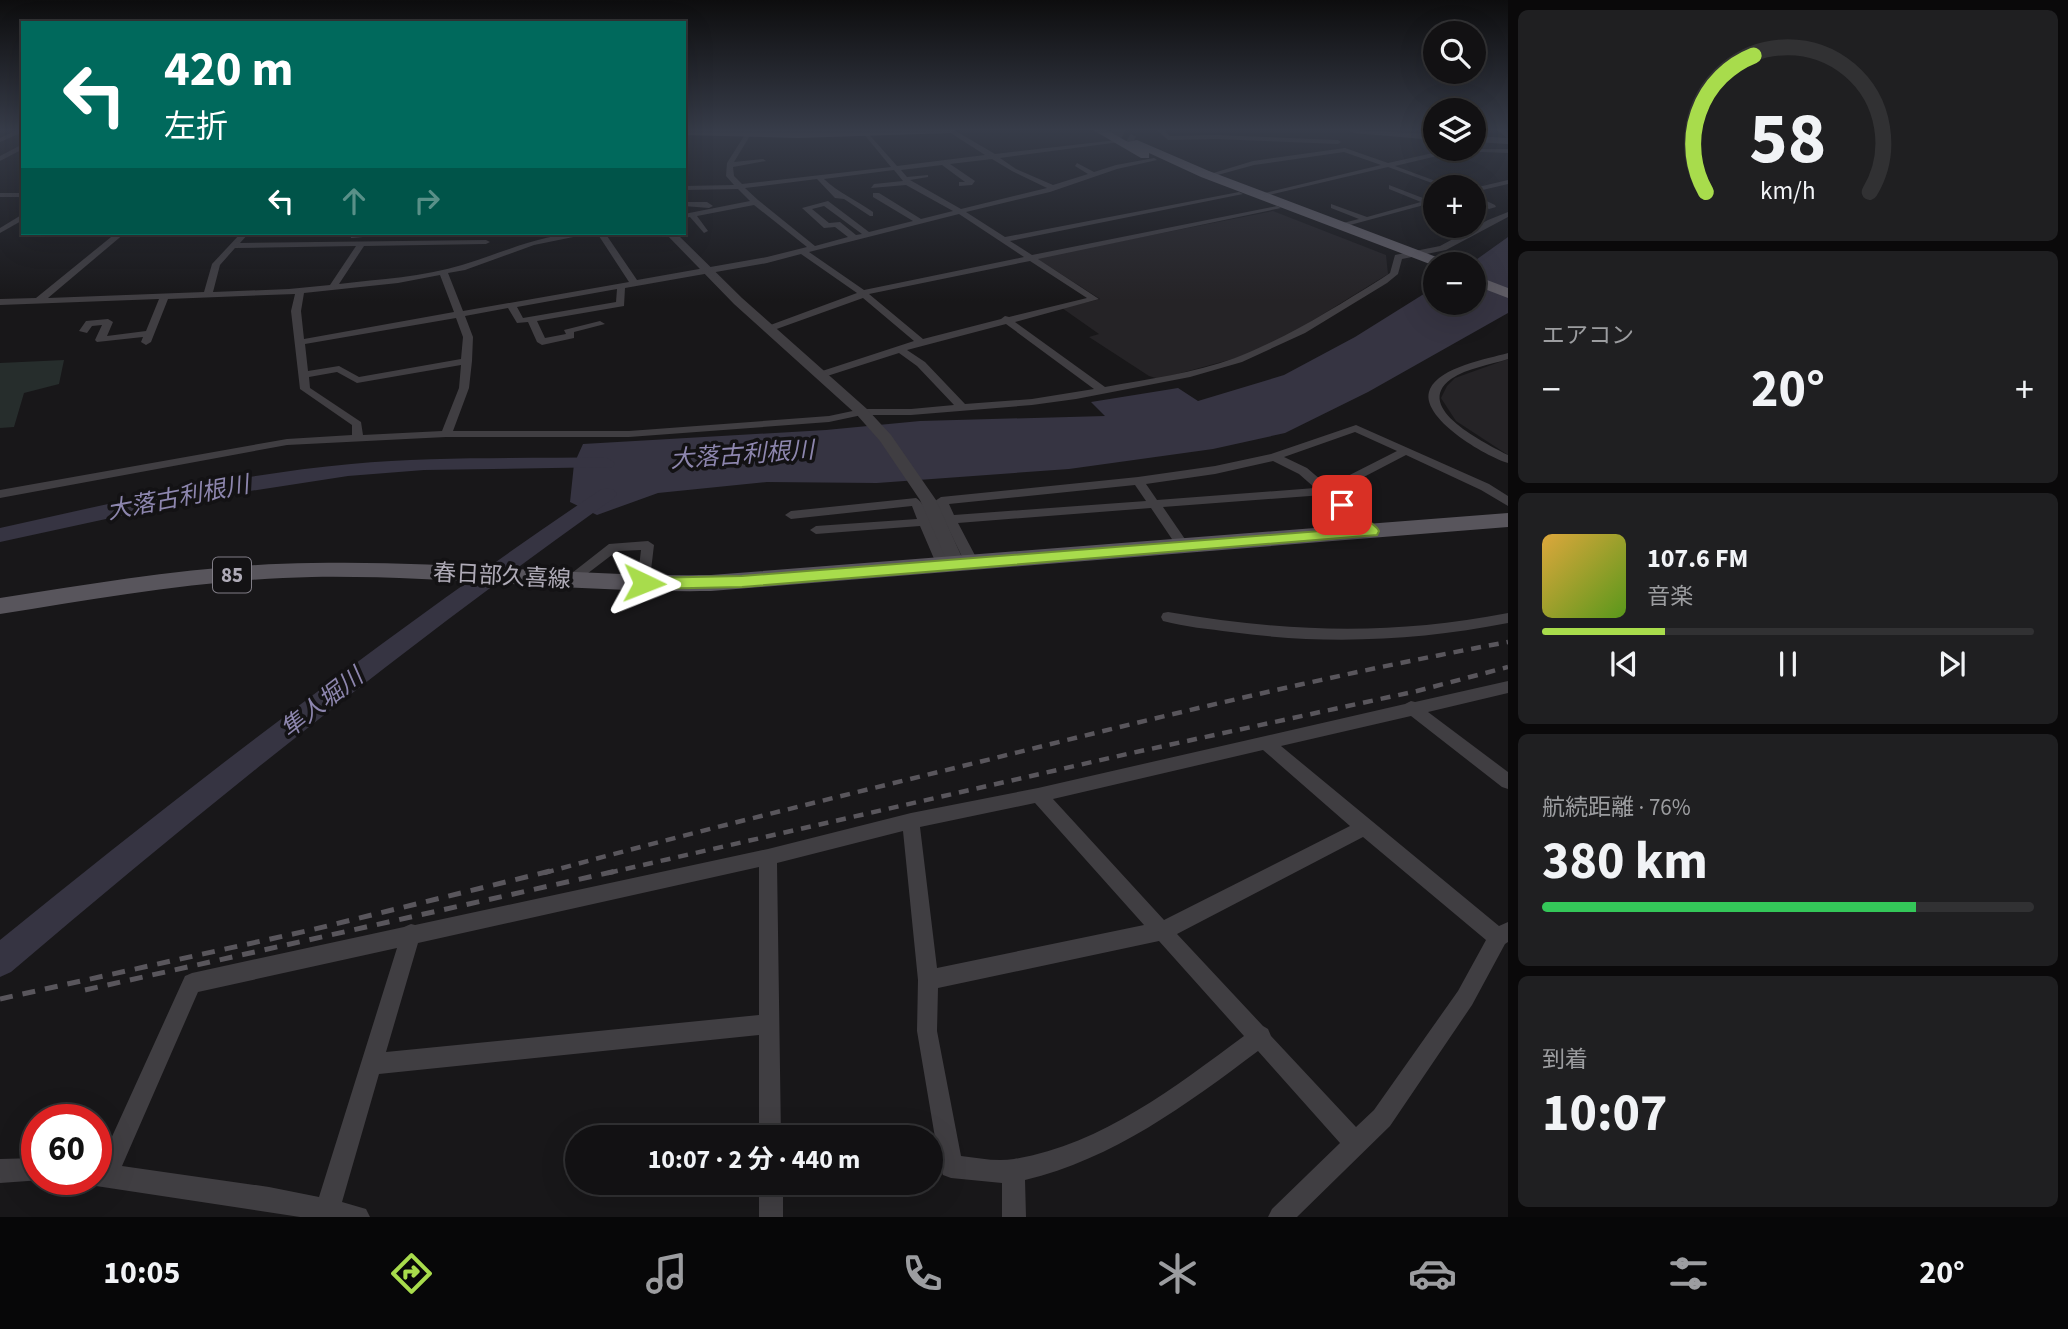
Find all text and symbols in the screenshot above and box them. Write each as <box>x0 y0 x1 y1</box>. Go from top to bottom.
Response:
map controls <box>1423 21 1486 315</box>
button: search <box>1423 21 1486 84</box>
text: 420 m <box>164 35 293 105</box>
icon: left <box>49 49 140 140</box>
text: 58 <box>1750 87 1826 191</box>
button: layers <box>1423 98 1486 161</box>
text: 左折 <box>164 104 228 150</box>
text: km/h <box>1760 173 1816 209</box>
button: + <box>1423 175 1486 238</box>
icon: left <box>262 182 300 220</box>
icon: ahead <box>335 182 373 220</box>
icon: right <box>408 182 446 220</box>
button: − <box>1423 252 1486 315</box>
text: エアコン <box>1542 319 1634 352</box>
text: 20° <box>1751 353 1825 427</box>
text: − <box>1542 363 1561 417</box>
text: + <box>2015 363 2034 417</box>
water label: 大落古利根川 <box>669 432 818 477</box>
water label: 大落古利根川 <box>104 467 255 529</box>
pin <box>1312 475 1372 535</box>
icon: arrive <box>1323 486 1361 524</box>
text: 107.6 FM <box>1647 540 1748 577</box>
position arrow <box>607 546 681 620</box>
street label: 春日部久喜線 <box>432 556 572 596</box>
road number: 85 <box>213 558 251 592</box>
text: 音楽 <box>1647 580 1693 613</box>
icon: previous <box>1605 645 1643 683</box>
icon: pause <box>1769 645 1807 683</box>
icon: next <box>1933 645 1971 683</box>
water label: 隼人堀川 <box>273 658 373 746</box>
text: 航続距離 · 76% <box>1542 791 1691 824</box>
text: 380 km <box>1542 825 1708 899</box>
text: 到着 <box>1542 1043 1588 1076</box>
text: 10:07 <box>1542 1077 1667 1151</box>
speed limit sign: 60 <box>21 1104 112 1195</box>
text: 10:07 · 2 分 · 440 m <box>648 1141 860 1178</box>
icon: directions <box>387 1249 436 1298</box>
icon: music <box>642 1249 691 1298</box>
icon: phone <box>898 1249 947 1298</box>
icon: climate <box>1153 1249 1202 1298</box>
icon: car <box>1408 1249 1457 1298</box>
icon: filters <box>1664 1249 1713 1298</box>
text: 10:05 <box>103 1250 180 1296</box>
text: 20° <box>1919 1250 1965 1296</box>

